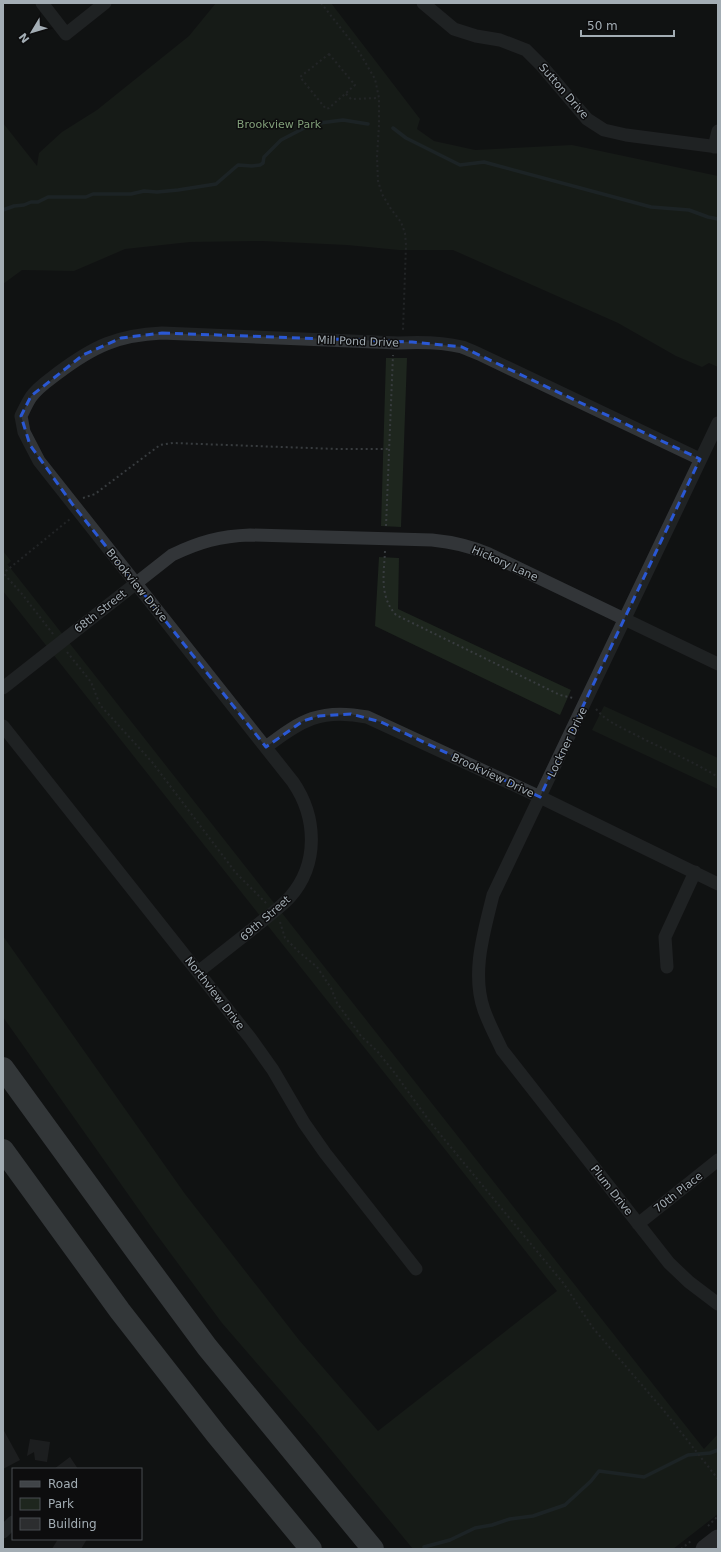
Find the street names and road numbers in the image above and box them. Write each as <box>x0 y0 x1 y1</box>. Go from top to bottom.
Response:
street label: Sutton Drive <box>536 61 591 122</box>
street label: Mill Pond Drive <box>317 334 399 349</box>
street label: Hickory Lane <box>470 543 540 584</box>
street label: Brookview Drive <box>103 546 170 624</box>
street label: 68th Street <box>72 587 129 636</box>
street label: Lockner Drive <box>545 705 590 779</box>
street label: Brookview Drive <box>449 751 536 800</box>
street label: 69th Street <box>238 893 294 944</box>
street label: Northview Drive <box>182 954 247 1033</box>
street label: Plum Drive <box>588 1163 635 1218</box>
street label: 70th Place <box>651 1169 705 1215</box>

